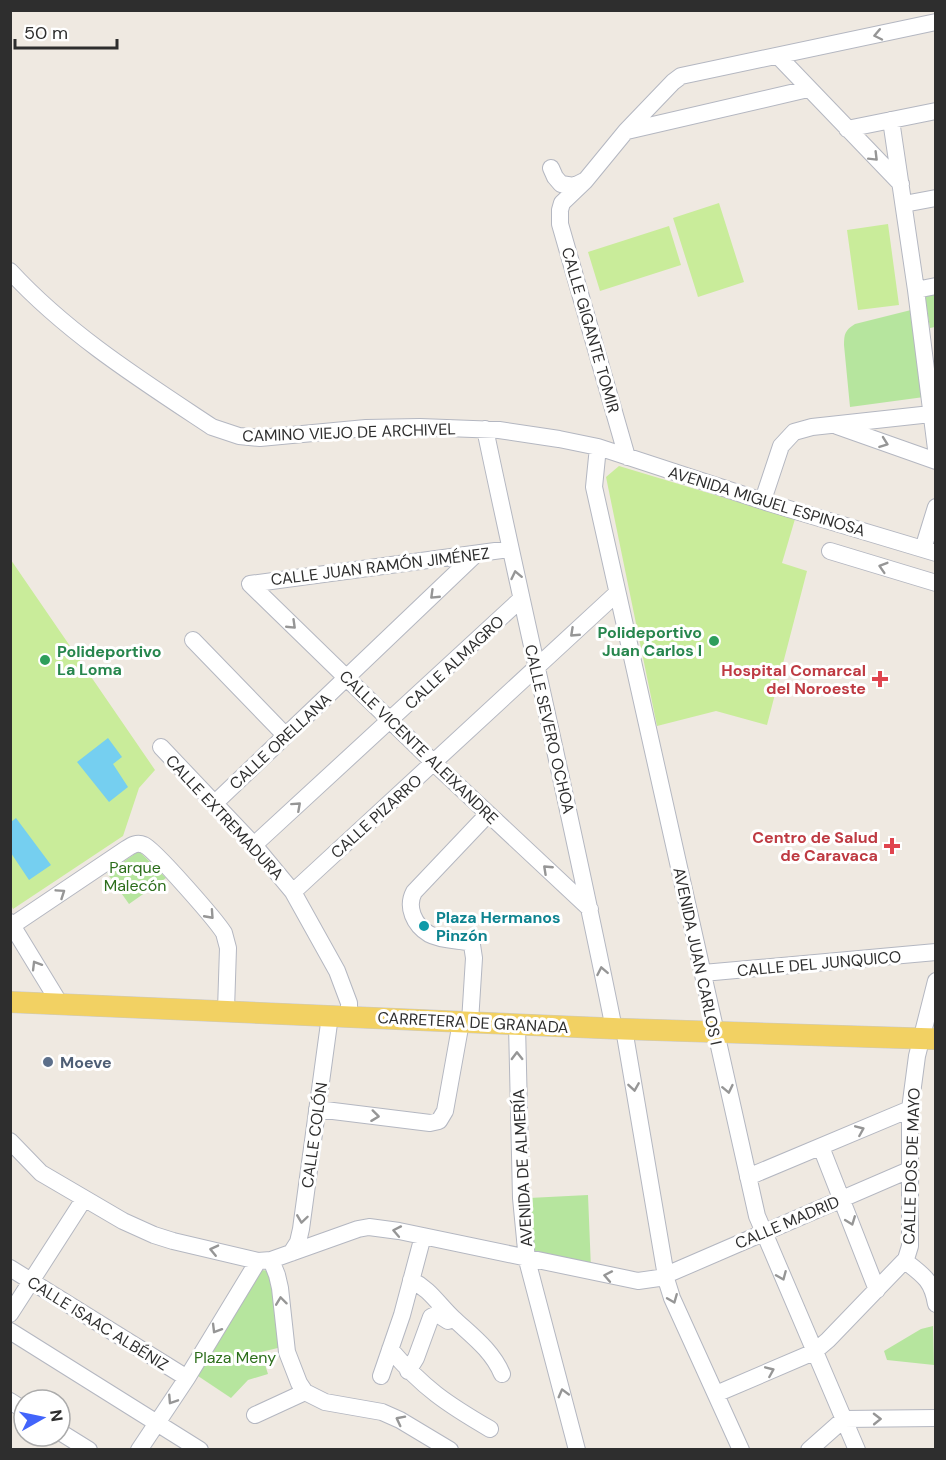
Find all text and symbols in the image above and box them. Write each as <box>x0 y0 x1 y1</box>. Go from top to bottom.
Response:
scale bar <box>15 12 117 50</box>
text: 50 m <box>24 21 68 45</box>
one-way arrow <box>874 28 884 41</box>
one-way arrow <box>867 150 878 160</box>
street label: CALLE GIGANTE TOMIR <box>557 245 624 415</box>
street label: CAMINO VIEJO DE ARCHIVEL <box>242 418 456 447</box>
one-way arrow <box>879 435 889 448</box>
street label: AVENIDA MIGUEL ESPINOSA <box>666 461 868 542</box>
street label: CALLE JUAN RAMÓN JIMÉNEZ <box>269 543 491 590</box>
one-way arrow <box>878 562 889 574</box>
one-way arrow <box>510 571 523 581</box>
one-way arrow <box>430 588 441 599</box>
street label: CALLE ALMAGRO <box>400 611 508 714</box>
one-way arrow <box>285 617 296 628</box>
place label: Polideportivo Juan Carlos I <box>598 622 702 661</box>
one-way arrow <box>570 626 581 637</box>
marker: Polideportivo Juan Carlos I <box>707 634 721 648</box>
place label: Polideportivo La Loma <box>57 641 161 680</box>
street label: CALLE SEVERO OCHOA <box>520 642 579 816</box>
marker: Polideportivo La Loma <box>38 653 52 667</box>
place label: Hospital Comarcal del Noroeste <box>721 660 866 699</box>
street label: CALLE VICENTE ALEIXANDRE <box>335 666 503 829</box>
marker: Hospital Comarcal del Noroeste <box>871 670 889 688</box>
street label: CALLE ORELLANA <box>225 688 336 794</box>
street label: CALLE EXTREMADURA <box>161 750 288 885</box>
street label: CALLE PIZARRO <box>326 770 426 863</box>
one-way arrow <box>291 802 301 813</box>
place label: Centro de Salud de Caravaca <box>752 827 878 866</box>
marker: Centro de Salud de Caravaca <box>883 837 901 855</box>
park label: Parque Malecón <box>104 857 166 896</box>
one-way arrow <box>544 865 554 876</box>
street label: AVENIDA JUAN CARLOS I <box>668 865 727 1047</box>
one-way arrow <box>54 889 65 900</box>
place label: Plaza Hermanos Pinzón <box>436 907 561 946</box>
one-way arrow <box>203 908 214 919</box>
marker: Plaza Hermanos Pinzón <box>417 919 431 933</box>
street label: CALLE DEL JUNQUICO <box>736 946 902 981</box>
one-way arrow <box>32 961 44 971</box>
one-way arrow <box>596 966 609 976</box>
street label: CARRETERA DE GRANADA <box>377 1007 569 1038</box>
one-way arrow <box>511 1051 524 1060</box>
place label: Moeve <box>60 1052 112 1073</box>
marker: Moeve <box>41 1055 55 1069</box>
street label: CALLE COLÓN <box>297 1081 332 1189</box>
one-way arrow <box>627 1082 639 1091</box>
one-way arrow <box>720 1084 733 1094</box>
street label: CALLE DOS DE MAYO <box>898 1087 925 1245</box>
street label: AVENIDA DE ALMERÍA <box>508 1088 537 1248</box>
one-way arrow <box>370 1109 380 1122</box>
one-way arrow <box>854 1126 865 1138</box>
street label: CALLE MADRID <box>732 1191 843 1254</box>
one-way arrow <box>297 1215 309 1224</box>
one-way arrow <box>843 1215 856 1226</box>
one-way arrow <box>392 1225 402 1238</box>
one-way arrow <box>209 1245 219 1258</box>
one-way arrow <box>604 1270 614 1283</box>
one-way arrow <box>775 1270 787 1281</box>
street label: CALLE ISAAC ALBÉNIZ <box>23 1271 172 1375</box>
one-way arrow <box>666 1293 678 1304</box>
one-way arrow <box>275 1297 288 1306</box>
one-way arrow <box>212 1323 224 1333</box>
park label: Plaza Meny <box>194 1347 276 1368</box>
one-way arrow <box>763 1366 774 1378</box>
north arrow <box>12 1388 72 1448</box>
one-way arrow <box>557 1388 570 1398</box>
one-way arrow <box>168 1393 179 1404</box>
text: N <box>45 1408 68 1423</box>
one-way arrow <box>872 1413 881 1425</box>
one-way arrow <box>395 1416 406 1428</box>

